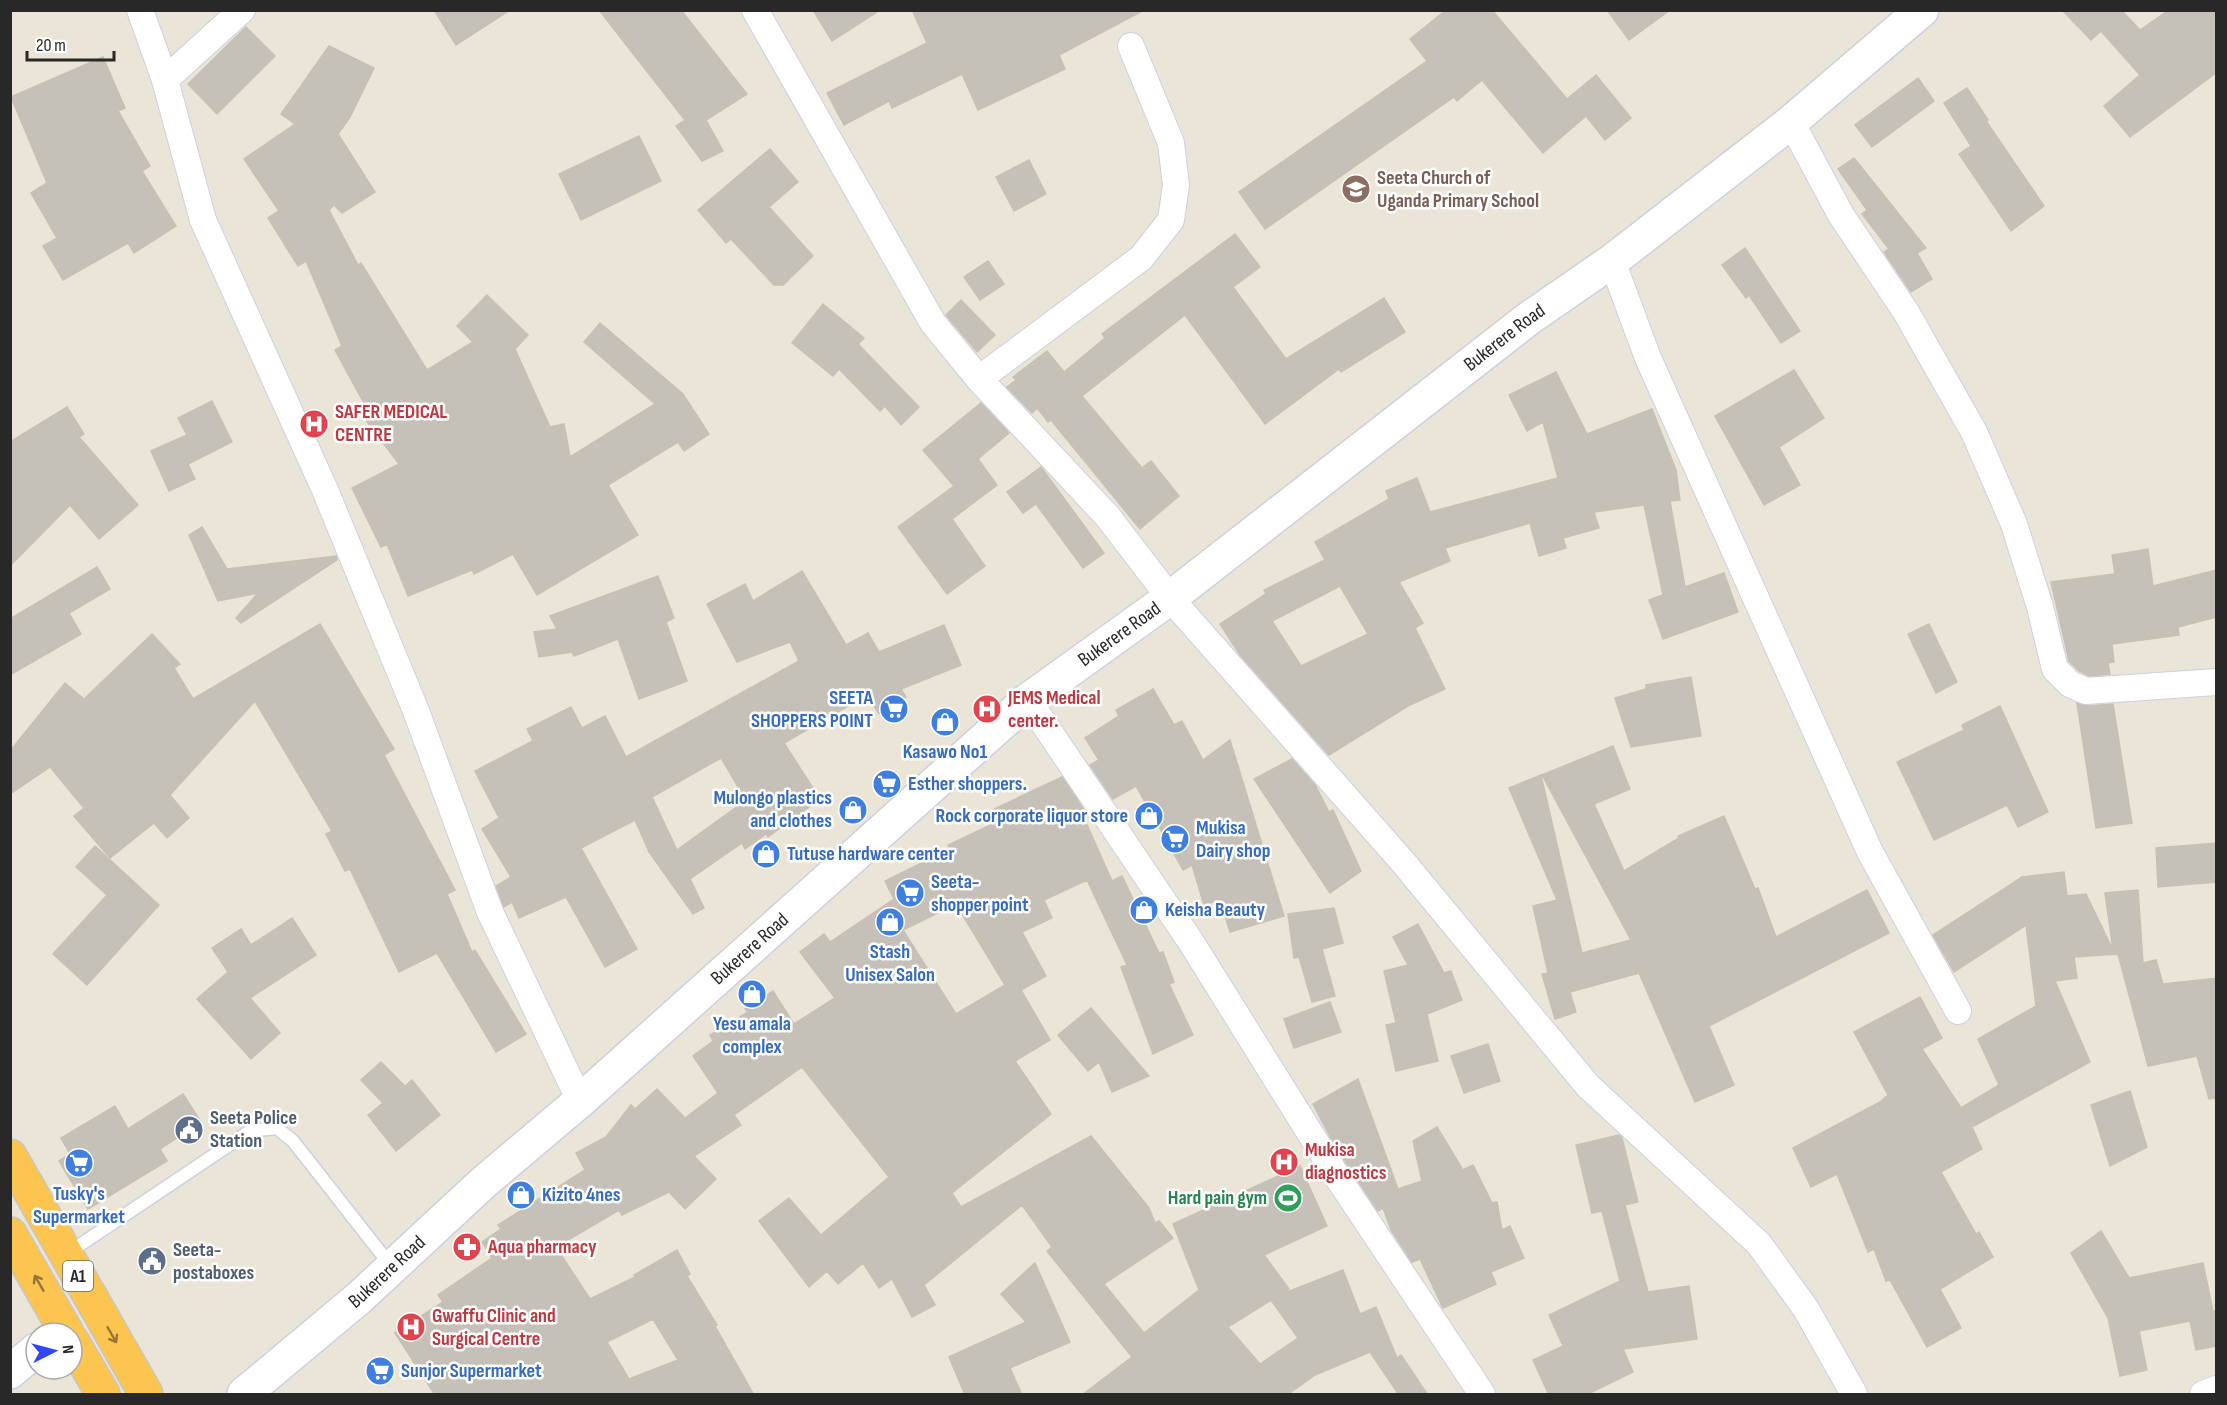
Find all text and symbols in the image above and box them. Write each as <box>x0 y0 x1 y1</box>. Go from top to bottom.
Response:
scale bar <box>27 24 114 62</box>
text: 20 m <box>36 35 66 56</box>
place label: Seeta Church of Uganda Primary School <box>1377 166 1539 213</box>
school or university icon: Seeta Church of Uganda Primary School <box>1340 173 1372 205</box>
street label: Bukerere Road <box>1459 299 1550 376</box>
place label: SAFER MEDICAL CENTRE <box>335 400 447 447</box>
hospital icon: SAFER MEDICAL CENTRE <box>298 408 330 440</box>
street label: Bukerere Road <box>1074 596 1166 672</box>
place label: SEETA SHOPPERS POINT <box>751 686 873 733</box>
place label: JEMS Medical center. <box>1007 686 1100 733</box>
supermarket icon: SEETA SHOPPERS POINT <box>878 693 910 725</box>
hospital icon: JEMS Medical center. <box>971 693 1003 725</box>
shop icon: Kasawo No1 <box>929 706 961 738</box>
place label: Kasawo No1 <box>903 740 987 764</box>
supermarket icon: Esther shoppers. <box>871 768 903 800</box>
place label: Esther shoppers. <box>908 772 1027 796</box>
place label: Mulongo plastics and clothes <box>713 786 832 833</box>
shop icon: Mulongo plastics and clothes <box>837 794 869 826</box>
shop icon: Rock corporate liquor store <box>1133 800 1165 832</box>
place label: Rock corporate liquor store <box>936 804 1128 828</box>
place label: Mukisa Dairy shop <box>1196 816 1270 863</box>
supermarket icon: Mukisa Dairy shop <box>1159 823 1191 855</box>
shop icon: Tutuse hardware center <box>750 838 782 870</box>
place label: Tutuse hardware center <box>787 842 955 866</box>
place label: Seeta- shopper point <box>931 870 1029 917</box>
supermarket icon: Seeta- shopper point <box>894 877 926 909</box>
shop icon: Keisha Beauty <box>1128 894 1160 926</box>
place label: Keisha Beauty <box>1165 898 1266 922</box>
shop icon: Stash Unisex Salon <box>874 906 906 938</box>
street label: Bukerere Road <box>706 908 794 990</box>
place label: Stash Unisex Salon <box>845 940 935 987</box>
shop icon: Yesu amala complex <box>736 978 768 1010</box>
place label: Yesu amala complex <box>713 1012 791 1059</box>
place label: Seeta Police Station <box>210 1106 297 1153</box>
public building icon: Seeta Police Station <box>173 1114 205 1146</box>
place label: Mukisa diagnostics <box>1305 1138 1387 1185</box>
hospital icon: Mukisa diagnostics <box>1268 1146 1300 1178</box>
supermarket icon: Tusky's Supermarket <box>63 1147 95 1179</box>
shop icon: Kizito 4nes <box>505 1179 537 1211</box>
place label: Tusky's Supermarket <box>33 1182 125 1229</box>
sports icon: Hard pain gym <box>1272 1182 1304 1214</box>
place label: Kizito 4nes <box>542 1183 621 1207</box>
place label: Hard pain gym <box>1168 1186 1267 1210</box>
street label: Bukerere Road <box>344 1231 430 1314</box>
pharmacy icon: Aqua pharmacy <box>451 1231 483 1263</box>
place label: Aqua pharmacy <box>487 1235 597 1259</box>
place label: Seeta- postaboxes <box>173 1238 255 1285</box>
public building icon: Seeta- postaboxes <box>136 1245 168 1277</box>
road number: A1 <box>63 1261 93 1291</box>
one-way arrow <box>33 1275 44 1293</box>
place label: Gwaffu Clinic and Surgical Centre <box>432 1304 556 1351</box>
hospital icon: Gwaffu Clinic and Surgical Centre <box>395 1311 427 1343</box>
north arrow <box>24 1321 84 1381</box>
one-way arrow <box>106 1326 118 1343</box>
text: N <box>58 1344 77 1355</box>
supermarket icon: Sunjor Supermarket <box>364 1355 396 1387</box>
place label: Sunjor Supermarket <box>401 1359 542 1383</box>

